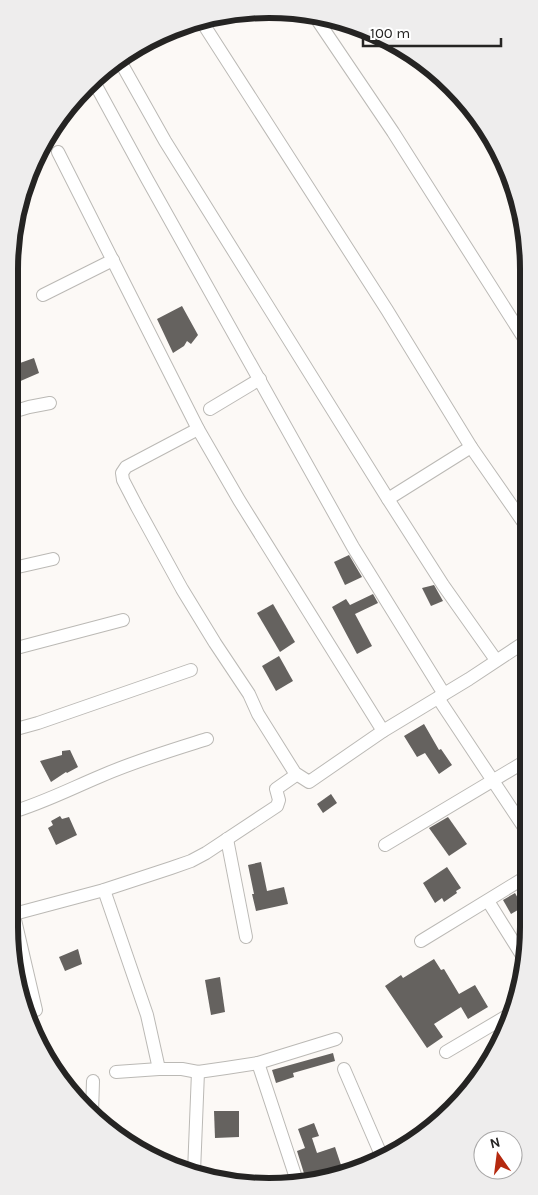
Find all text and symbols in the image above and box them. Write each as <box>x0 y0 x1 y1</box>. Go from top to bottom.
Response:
scale bar <box>363 15 500 47</box>
text: 100 m <box>370 24 410 42</box>
north arrow <box>473 1130 523 1180</box>
text: N <box>488 1133 502 1152</box>

